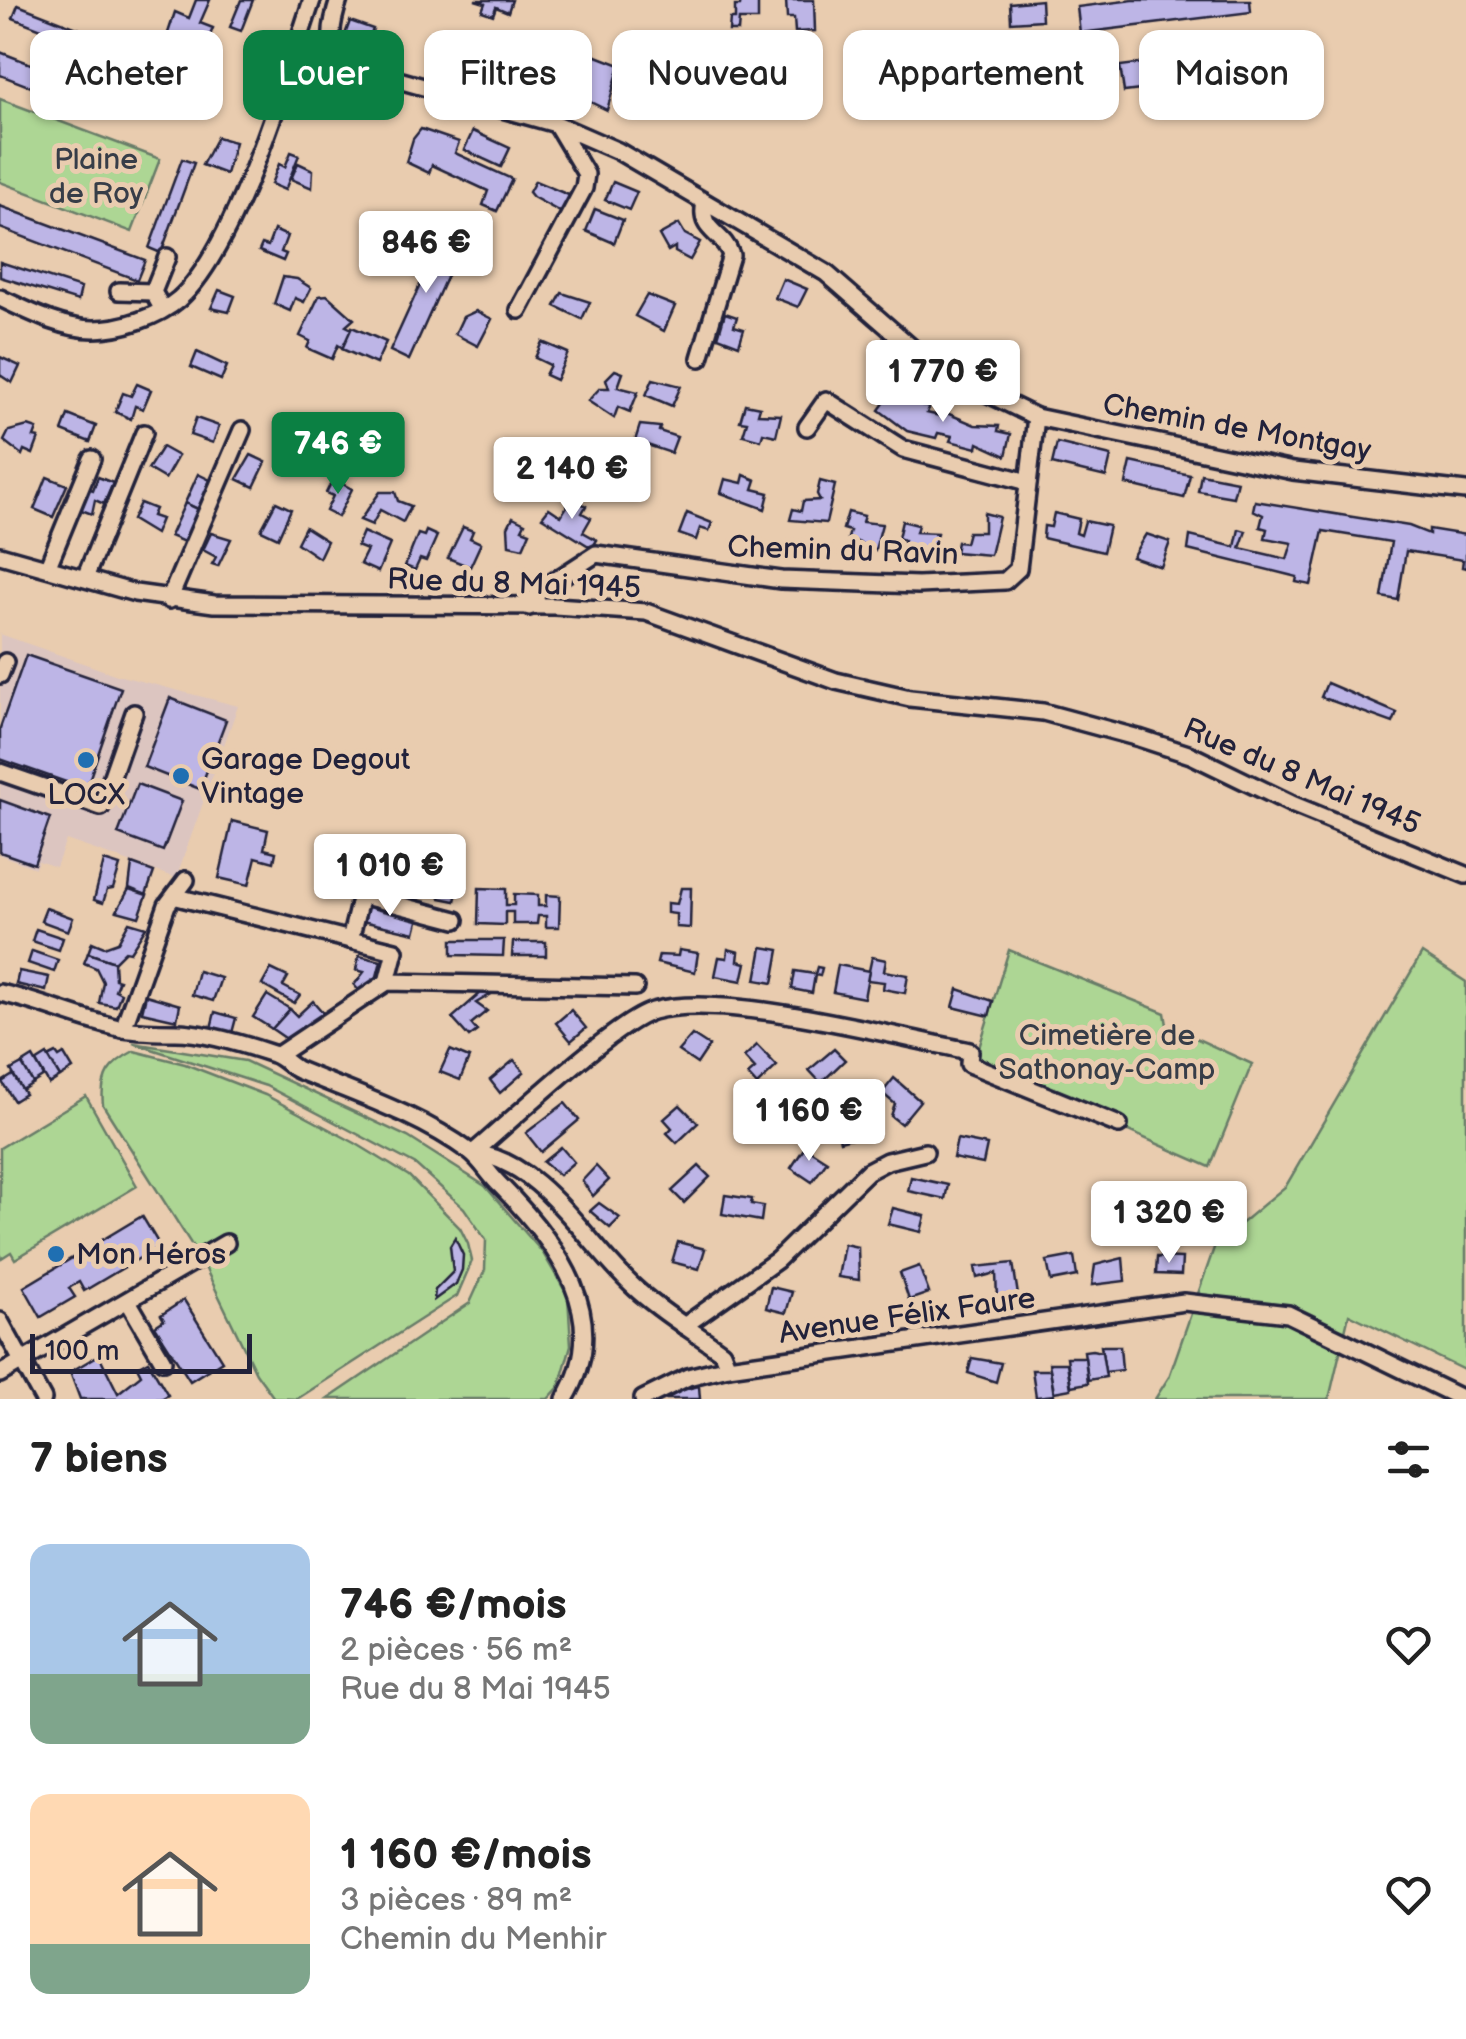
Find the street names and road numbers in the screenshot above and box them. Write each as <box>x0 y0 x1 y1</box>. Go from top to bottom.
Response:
street label: Chemin de Montgay <box>1100 387 1374 469</box>
street label: Chemin du Ravin <box>727 529 959 573</box>
street label: Rue du 8 Mai 1945 <box>386 562 641 606</box>
street label: Rue du 8 Mai 1945 <box>1178 711 1426 843</box>
street label: Avenue Félix Faure <box>777 1280 1038 1352</box>

